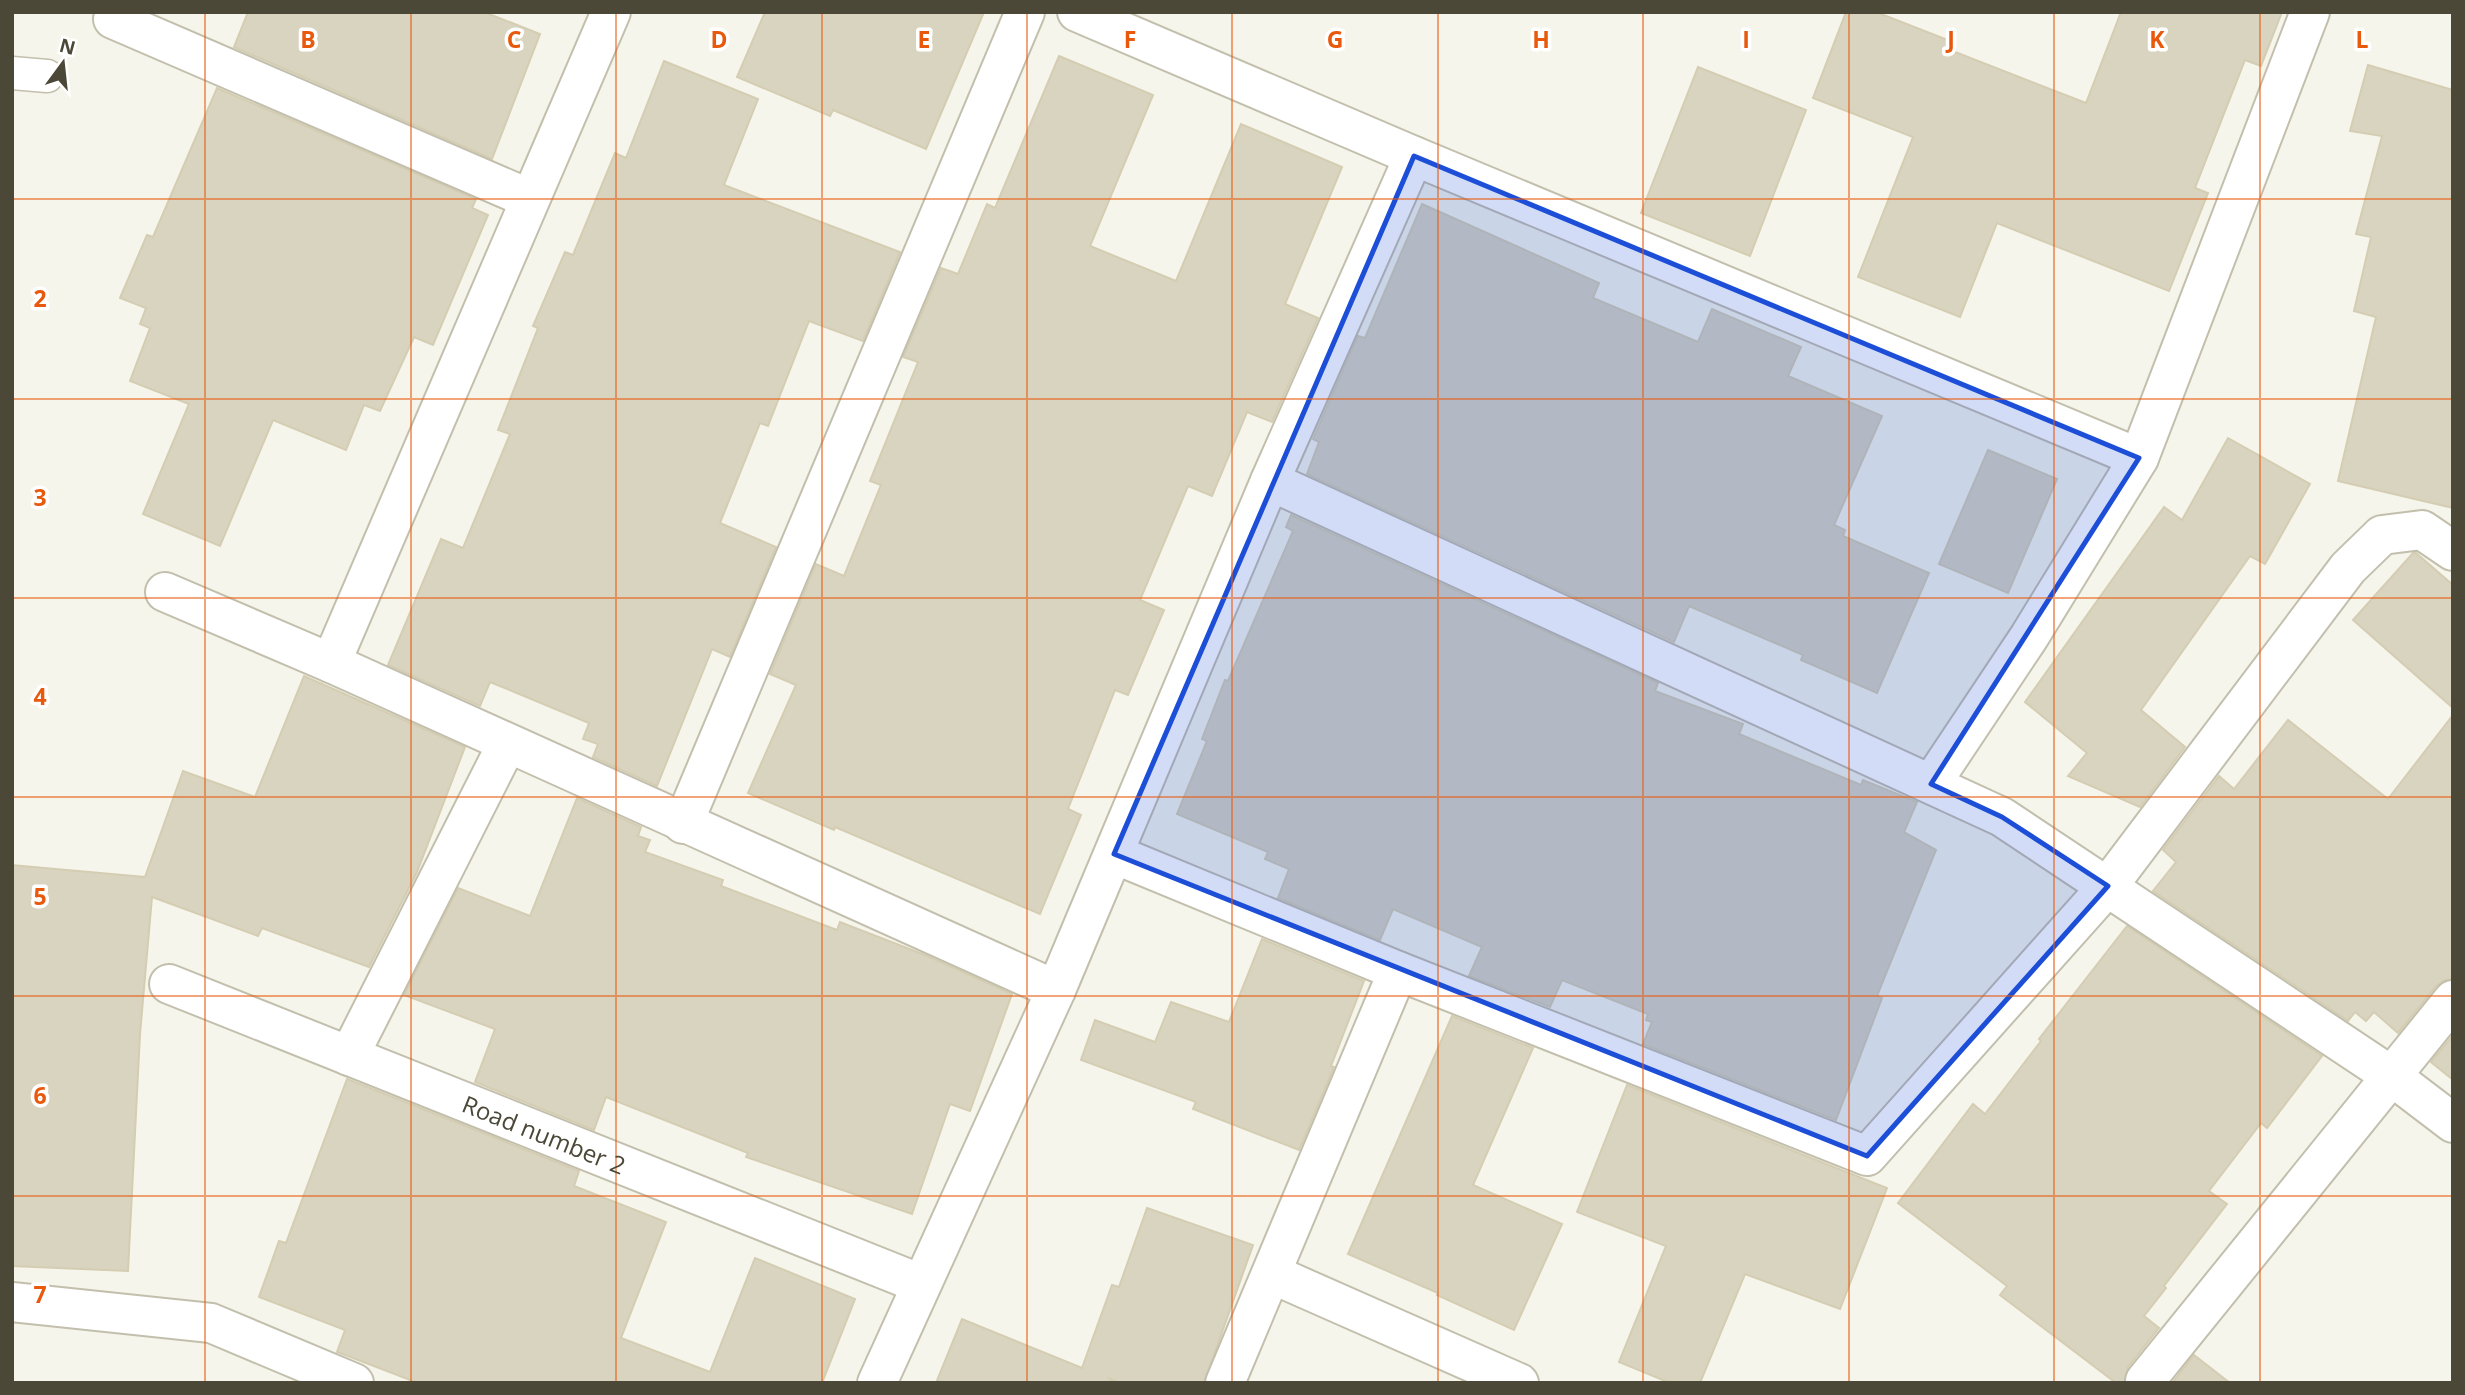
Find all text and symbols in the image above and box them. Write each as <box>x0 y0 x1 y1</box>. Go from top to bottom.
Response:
text: B <box>300 23 316 55</box>
text: C <box>507 23 521 55</box>
text: D <box>710 23 728 55</box>
text: E <box>918 23 930 55</box>
text: F <box>1124 23 1136 55</box>
text: G <box>1327 23 1343 55</box>
text: H <box>1532 23 1550 55</box>
text: I <box>1742 23 1750 55</box>
text: J <box>1945 23 1955 55</box>
text: K <box>2149 23 2165 55</box>
text: L <box>2356 23 2369 55</box>
north arrow <box>28 28 98 98</box>
text: N <box>57 32 78 61</box>
text: 2 <box>33 282 47 314</box>
text: 3 <box>33 481 47 513</box>
text: 4 <box>33 680 47 712</box>
text: 5 <box>33 880 47 912</box>
text: 6 <box>33 1079 47 1111</box>
street label: Road number 2 <box>458 1086 631 1181</box>
text: 7 <box>33 1278 47 1310</box>

